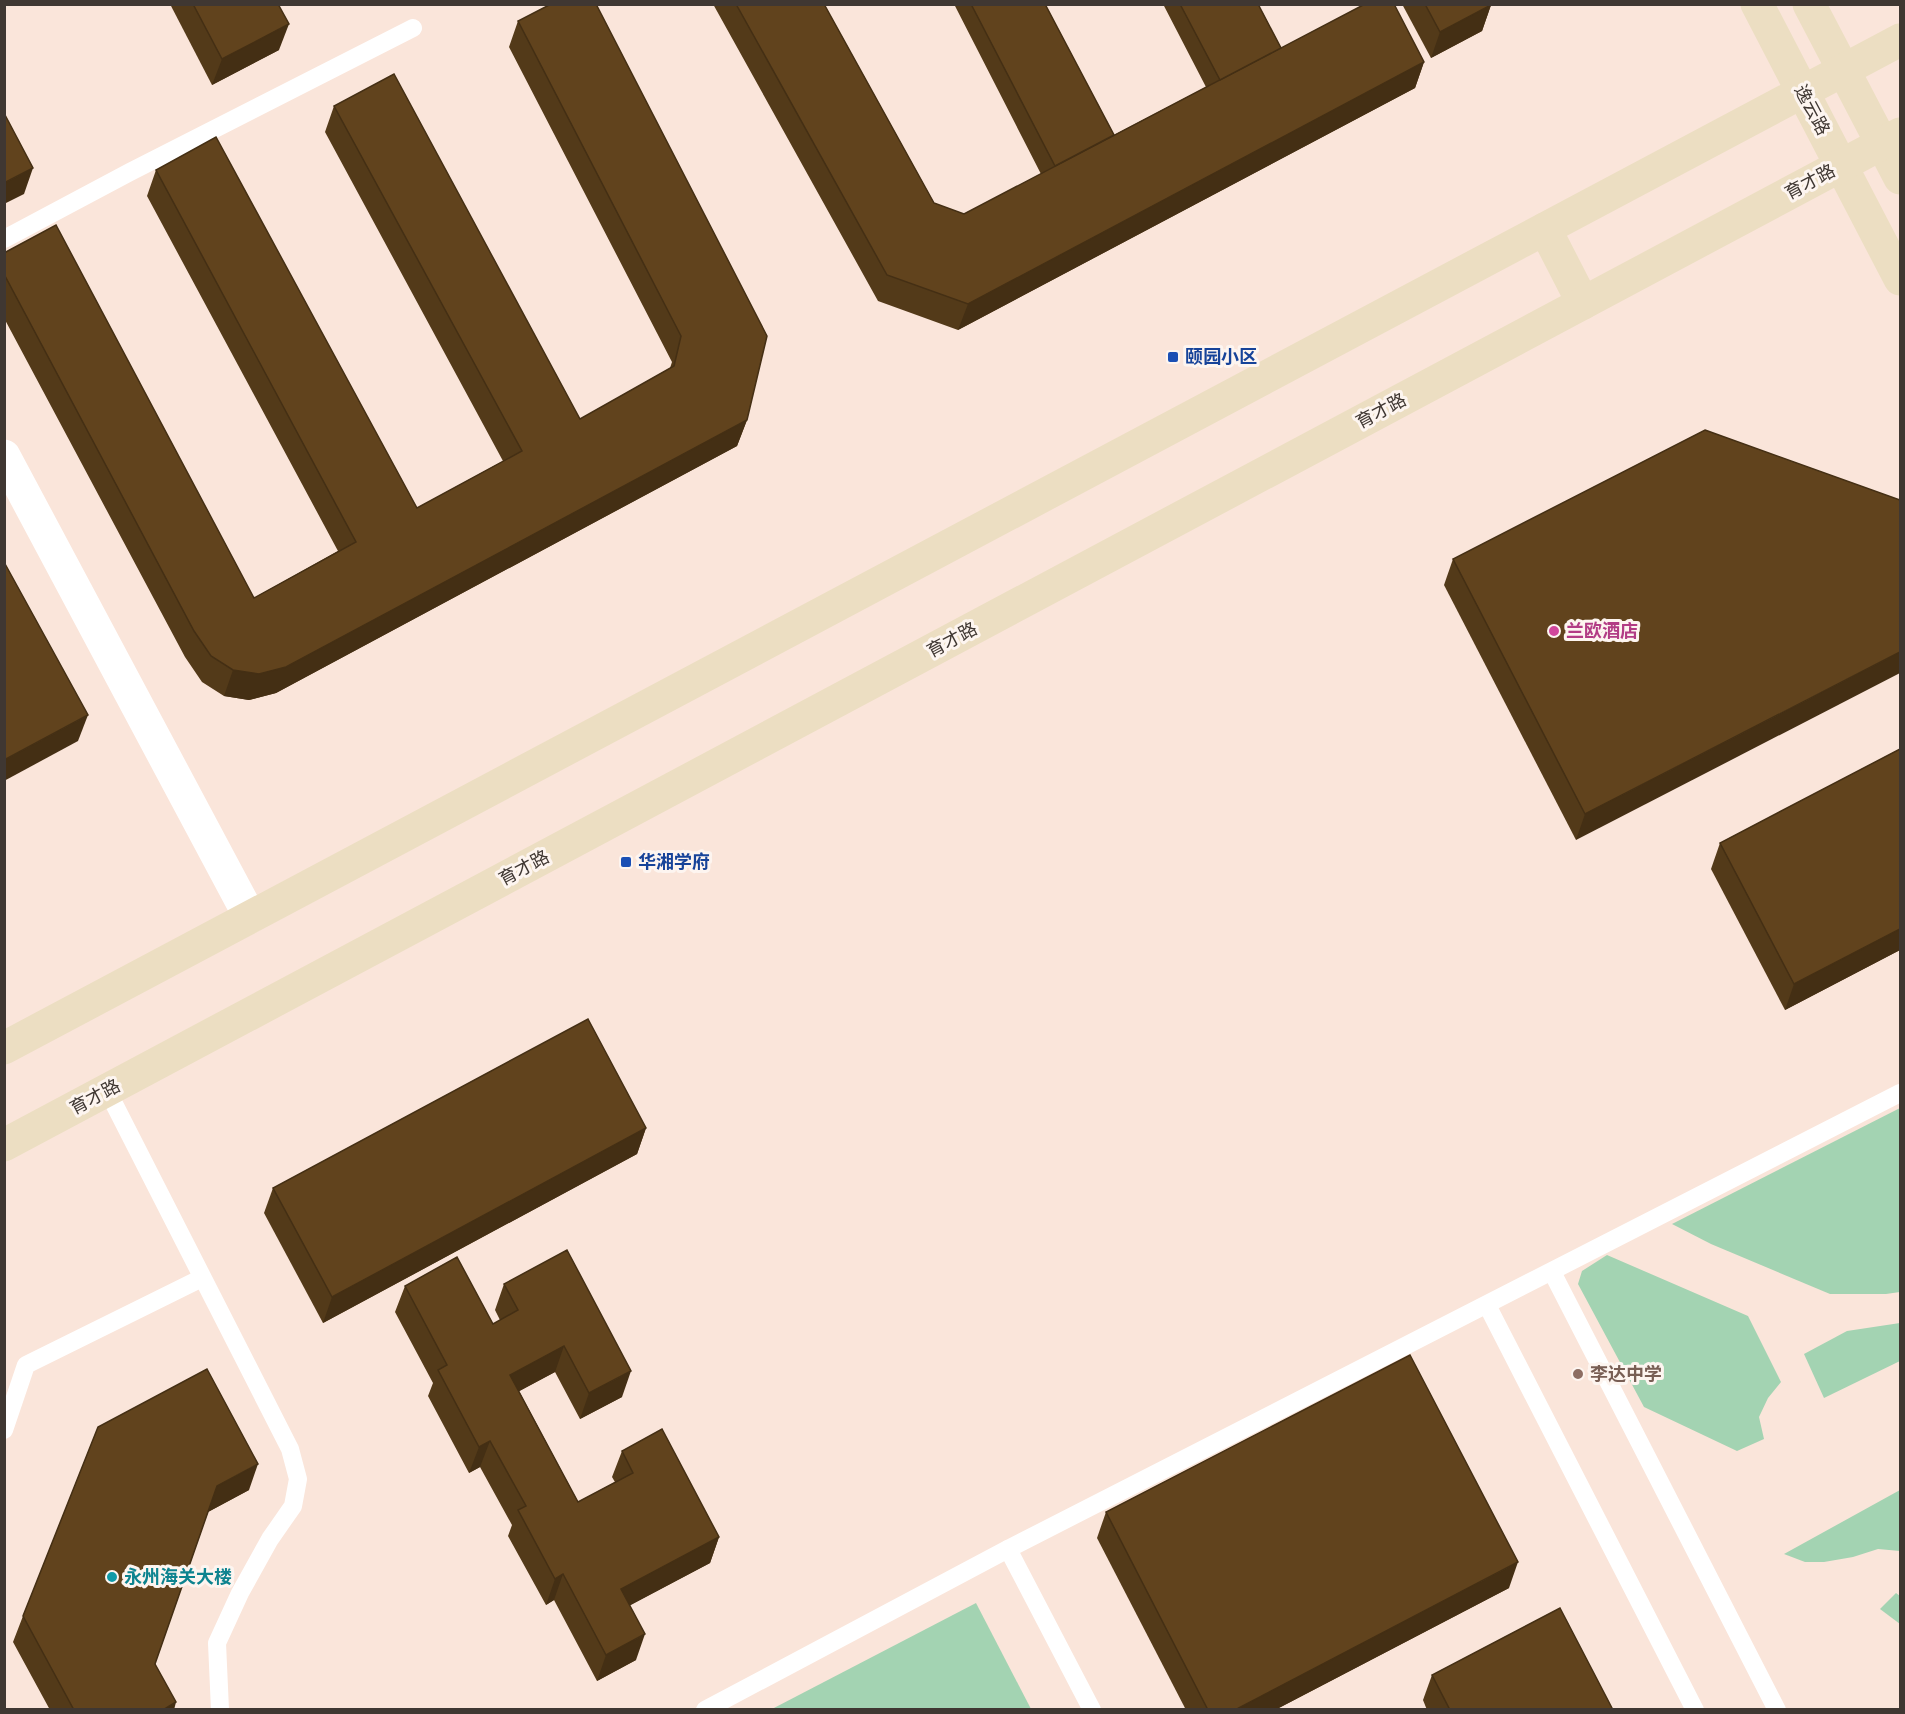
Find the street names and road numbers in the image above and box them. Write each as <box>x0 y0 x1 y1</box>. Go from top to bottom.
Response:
street label: 逸云路 <box>1790 81 1834 139</box>
street label: 育才路 <box>1781 160 1839 204</box>
street label: 育才路 <box>1352 389 1410 433</box>
street label: 育才路 <box>923 618 981 662</box>
street label: 育才路 <box>495 846 553 890</box>
street label: 育才路 <box>66 1075 124 1119</box>

